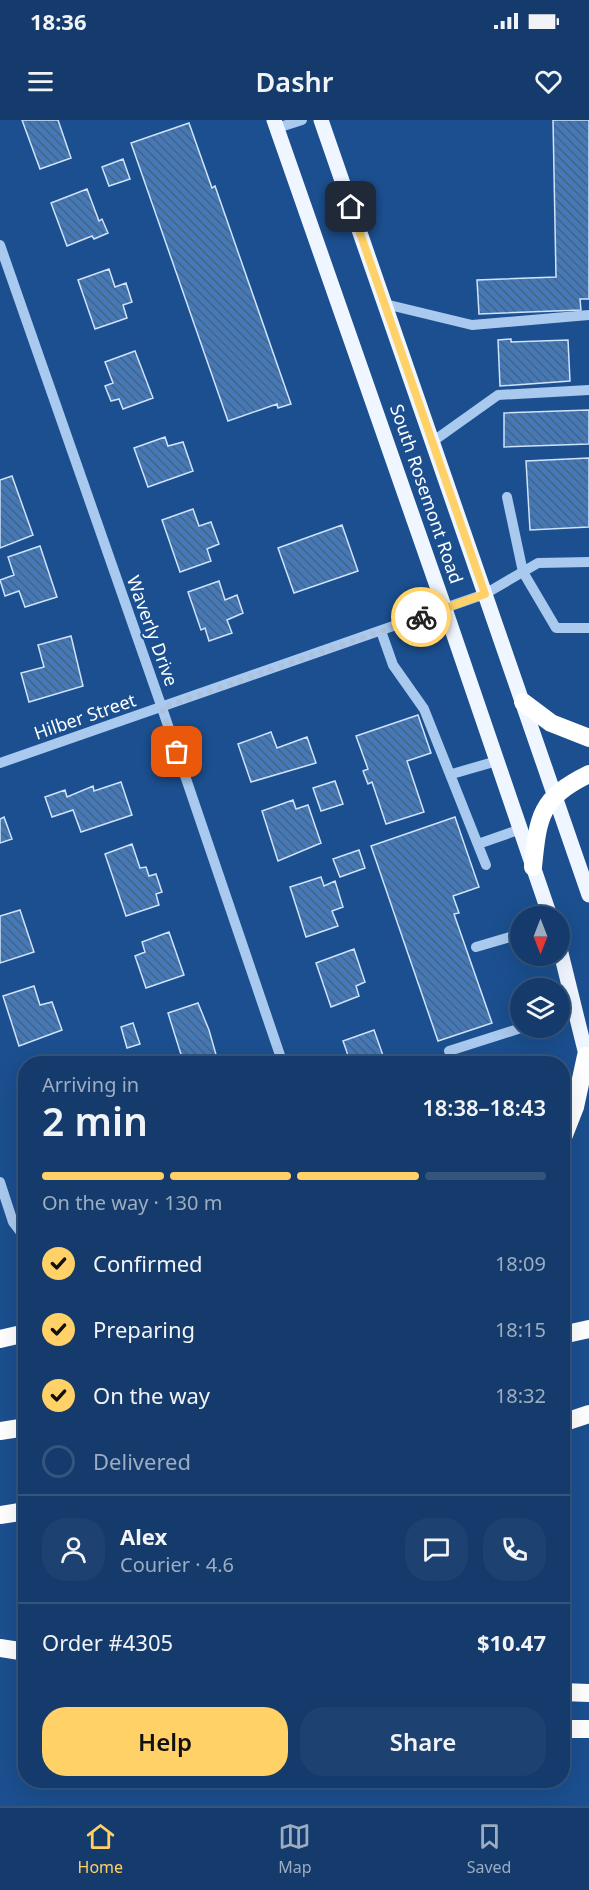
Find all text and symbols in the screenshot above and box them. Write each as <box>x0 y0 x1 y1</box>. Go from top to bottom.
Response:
text: 18:36 <box>30 6 87 36</box>
text: Dashr <box>256 63 333 100</box>
icon: menu <box>24 65 57 98</box>
icon: heart <box>532 65 565 98</box>
pin <box>325 181 376 232</box>
icon: home <box>334 190 367 223</box>
street label: South Rosemont Road <box>385 401 469 587</box>
street label: Waverly Drive <box>122 572 184 689</box>
courier <box>391 587 451 647</box>
icon: bike <box>405 601 438 634</box>
street label: Hilber Street <box>31 687 139 745</box>
pin <box>151 726 202 777</box>
icon: bag <box>160 735 193 768</box>
north arrow <box>510 906 570 966</box>
map controls <box>510 906 570 1038</box>
button: layers <box>510 978 570 1038</box>
text: Arriving in <box>42 1071 139 1098</box>
text: 18:38–18:43 <box>422 1092 546 1122</box>
text: 2 min <box>42 1094 148 1147</box>
text: On the way · 130 m <box>42 1189 222 1216</box>
icon: check <box>42 1247 75 1280</box>
text: Confirmed <box>93 1248 203 1278</box>
text: 18:09 <box>495 1250 546 1277</box>
icon: check <box>42 1313 75 1346</box>
text: Preparing <box>93 1314 195 1344</box>
text: 18:15 <box>495 1316 546 1343</box>
icon: check <box>42 1379 75 1412</box>
text: On the way <box>93 1380 210 1410</box>
text: 18:32 <box>495 1382 546 1409</box>
text: Delivered <box>93 1446 191 1476</box>
button: person <box>42 1518 105 1581</box>
button: chat <box>405 1518 468 1581</box>
button: phone <box>483 1518 546 1581</box>
text: Alex <box>120 1521 167 1551</box>
text: Courier · 4.6 <box>120 1551 234 1578</box>
text: Order #4305 <box>42 1627 173 1657</box>
text: $10.47 <box>477 1627 546 1657</box>
button: Help <box>42 1707 288 1776</box>
button: Share <box>300 1707 546 1776</box>
tab: Home <box>78 1820 123 1878</box>
tab: Map <box>278 1820 312 1878</box>
tab: Saved <box>467 1820 511 1878</box>

